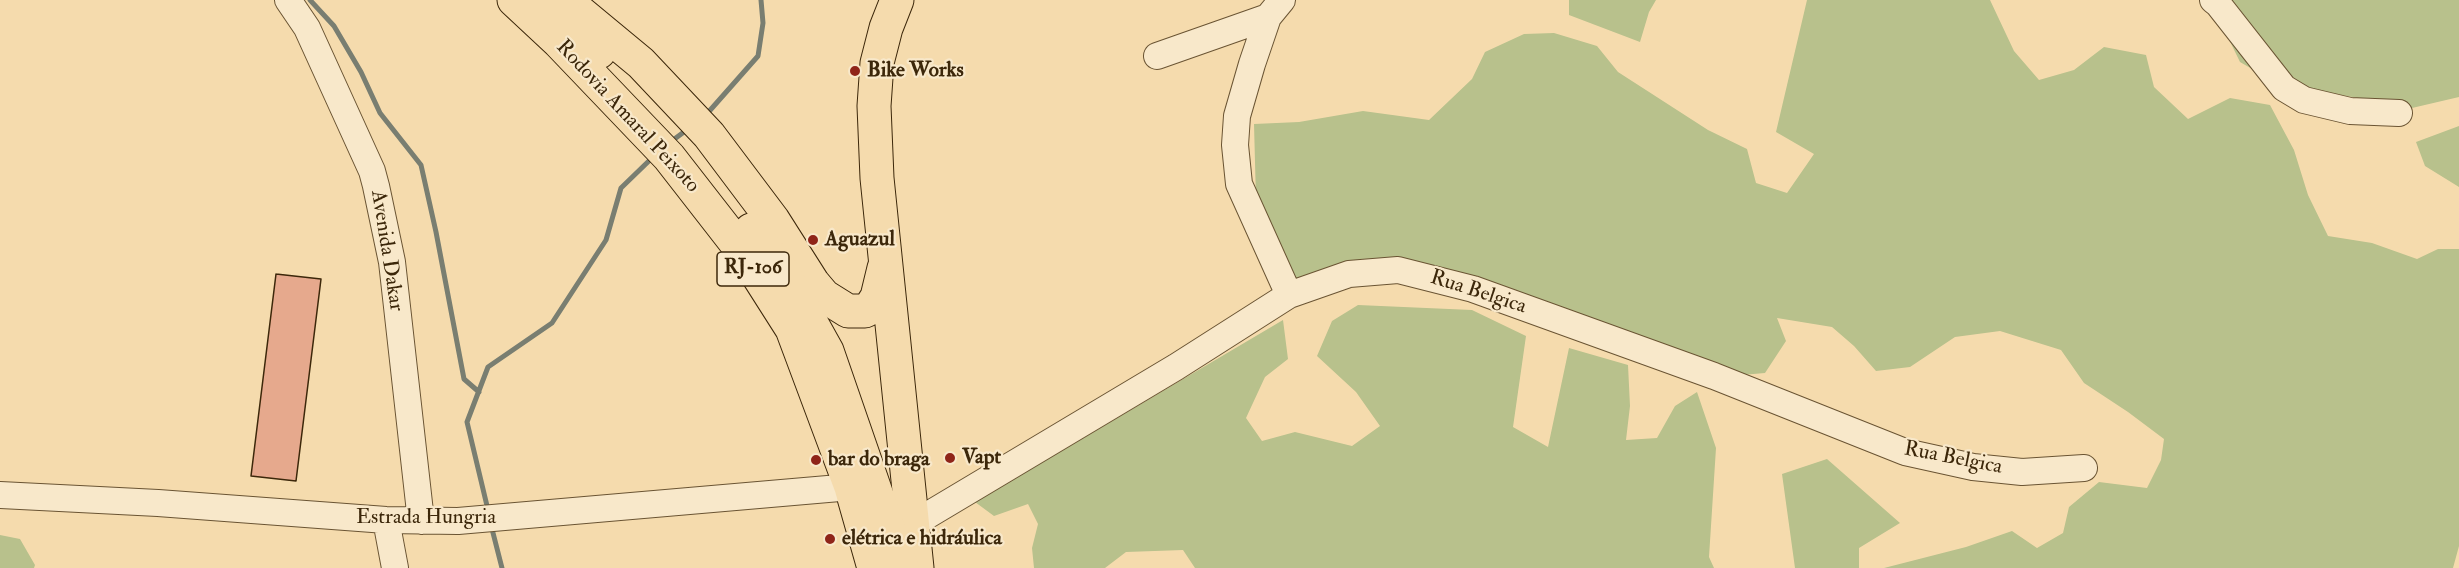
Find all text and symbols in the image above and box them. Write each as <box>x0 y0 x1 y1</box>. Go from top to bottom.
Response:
street label: Rodovia Amaral Peixoto <box>550 35 704 199</box>
place label: Bike Works <box>867 58 964 84</box>
marker: Bike Works <box>848 64 862 78</box>
street label: Avenida Dakar <box>364 189 408 313</box>
place label: Aguazul <box>825 227 895 253</box>
marker: Aguazul <box>806 233 820 247</box>
road number: RJ-106 <box>717 252 789 286</box>
street label: Rua Belgica <box>1427 266 1529 320</box>
street label: Rua Belgica <box>1902 437 2004 481</box>
place label: Vapt <box>962 445 1001 471</box>
place label: bar do braga <box>828 447 930 473</box>
marker: Vapt <box>943 451 957 465</box>
marker: bar do braga <box>809 453 823 467</box>
street label: Estrada Hungria <box>356 505 496 531</box>
place label: elétrica e hidráulica <box>842 526 1002 552</box>
marker: elétrica e hidráulica <box>823 532 837 546</box>

